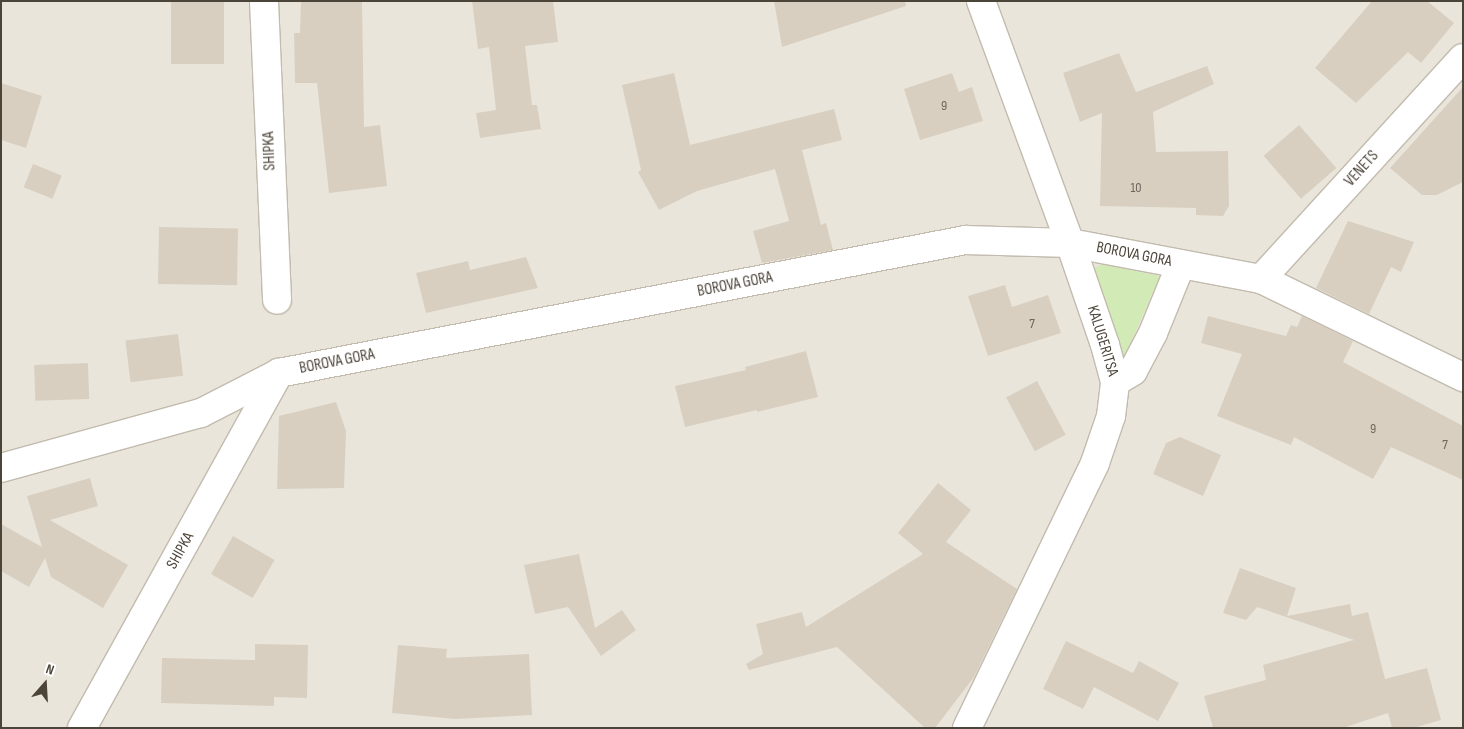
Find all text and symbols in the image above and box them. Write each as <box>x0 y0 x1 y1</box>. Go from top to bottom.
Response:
house number: 9 <box>941 98 947 114</box>
street label: SHIPKA <box>260 131 280 171</box>
street label: VENETS <box>1341 147 1383 191</box>
house number: 10 <box>1130 180 1142 196</box>
street label: BOROVA GORA <box>1095 238 1173 272</box>
street label: BOROVA GORA <box>696 268 774 302</box>
street label: KALUGERITSA <box>1082 303 1122 379</box>
house number: 7 <box>1029 316 1035 332</box>
street label: BOROVA GORA <box>298 345 376 379</box>
house number: 9 <box>1370 421 1376 437</box>
house number: 7 <box>1442 437 1448 453</box>
street label: SHIPKA <box>163 529 199 573</box>
north arrow <box>20 659 70 709</box>
text: N <box>44 660 56 679</box>

